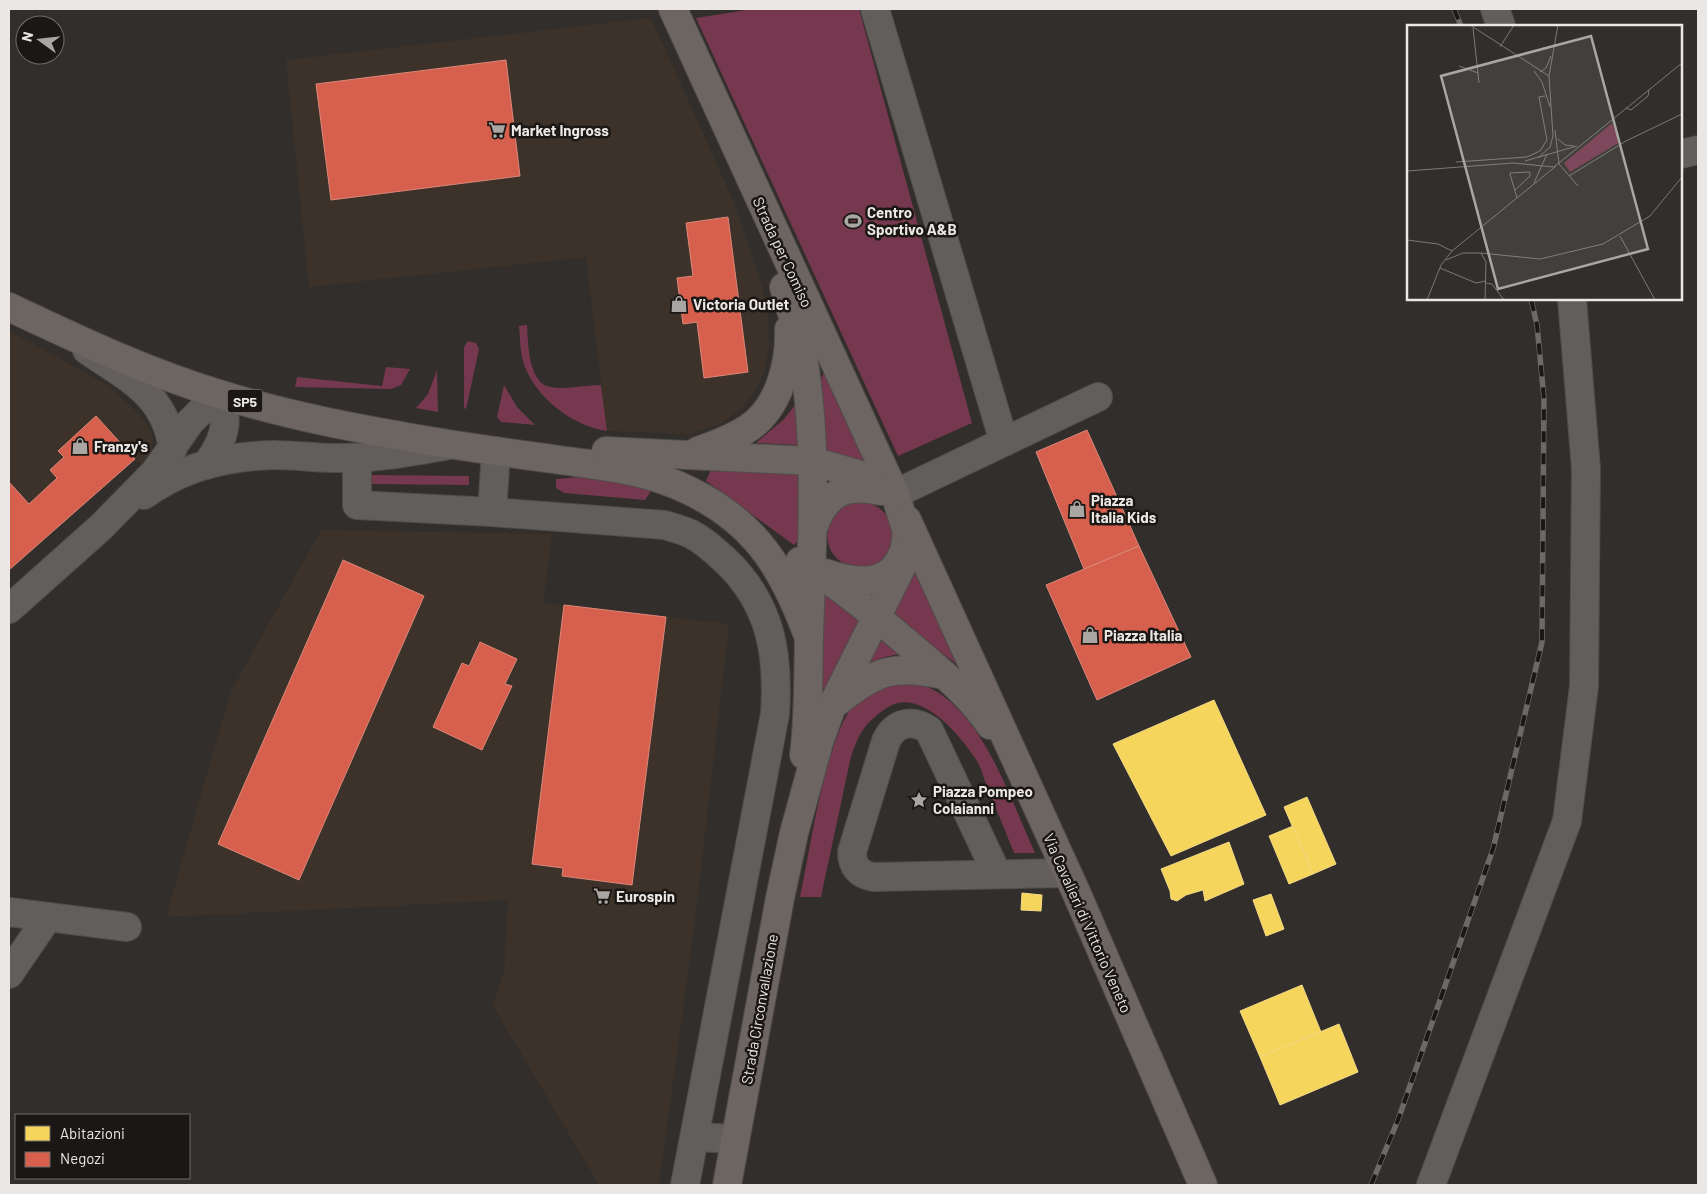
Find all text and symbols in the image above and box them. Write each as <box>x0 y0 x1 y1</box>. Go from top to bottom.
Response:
north arrow <box>15 15 65 65</box>
inset map <box>1407 25 1682 300</box>
text: N <box>18 30 36 43</box>
supermarket icon: Market Ingross <box>487 120 507 140</box>
place label: Market Ingross <box>511 121 609 139</box>
street label: Strada per Comiso <box>750 194 816 310</box>
place label: Centro Sportivo A&B <box>867 203 957 238</box>
sports icon: Centro Sportivo A&B <box>843 211 863 231</box>
shop icon: Victoria Outlet <box>669 294 689 314</box>
place label: Victoria Outlet <box>693 295 790 313</box>
road number: SP5 <box>228 390 262 412</box>
shop icon: Franzy's <box>70 436 90 456</box>
place label: Franzy's <box>94 437 148 455</box>
place label: Piazza Italia Kids <box>1091 491 1157 526</box>
shop icon: Piazza Italia Kids <box>1067 499 1087 519</box>
shop icon: Piazza Italia <box>1080 625 1100 645</box>
place label: Piazza Italia <box>1104 626 1182 644</box>
place label: Piazza Pompeo Colaianni <box>933 782 1033 817</box>
place icon: Piazza Pompeo Colaianni <box>909 790 929 810</box>
street label: Via Cavalieri di Vittorio Veneto <box>1040 831 1136 1015</box>
supermarket icon: Eurospin <box>592 886 612 906</box>
place label: Eurospin <box>616 887 675 905</box>
street label: Strada Circonvallazione <box>737 932 781 1086</box>
legend <box>15 1114 190 1179</box>
text: Abitazioni <box>60 1124 125 1142</box>
text: Negozi <box>60 1149 105 1167</box>

